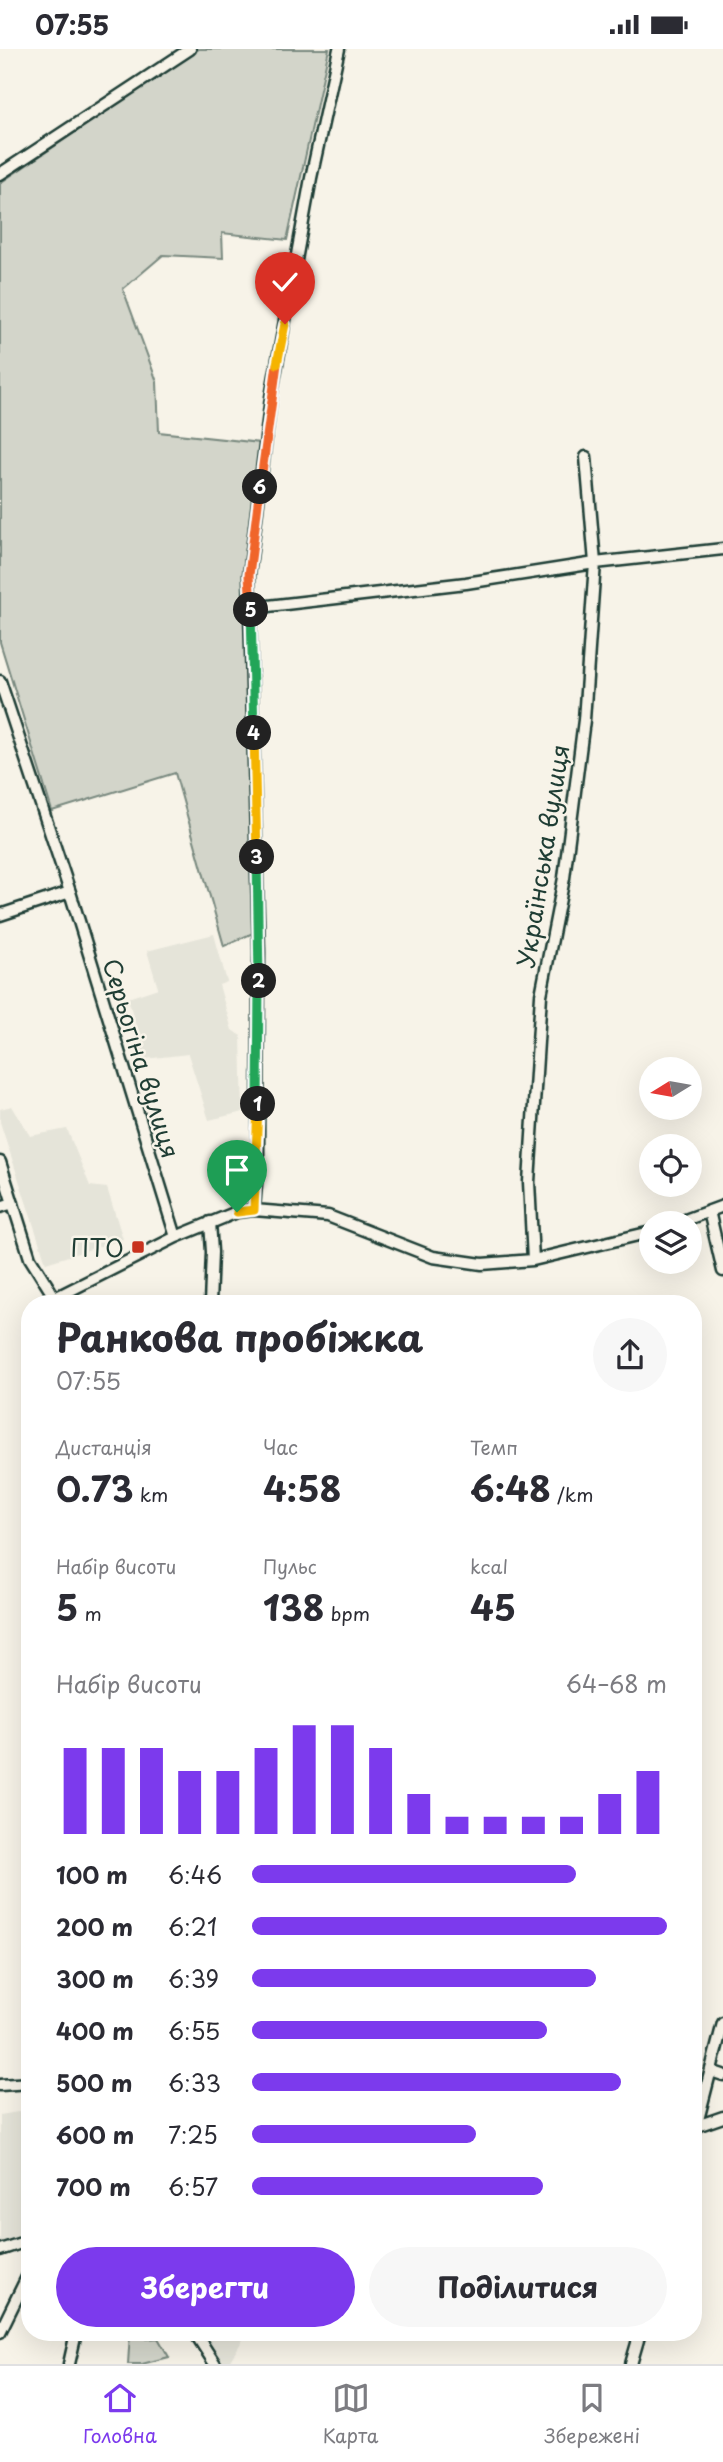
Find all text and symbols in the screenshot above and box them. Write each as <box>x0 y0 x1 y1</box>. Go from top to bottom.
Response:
text: 07:55 <box>35 5 109 44</box>
pin <box>255 252 315 324</box>
icon: check <box>266 263 304 301</box>
pin: 6 <box>243 469 278 505</box>
text: 6 <box>253 472 266 500</box>
pin: 5 <box>233 593 268 627</box>
text: 5 <box>244 595 257 623</box>
pin: 4 <box>236 715 272 751</box>
text: 4 <box>247 718 260 746</box>
street label: Українська вулиця <box>507 742 577 970</box>
pin: 3 <box>240 839 274 875</box>
text: 3 <box>250 842 263 870</box>
street label: Серьогіна вулиця <box>95 954 189 1162</box>
pin: 2 <box>242 963 276 999</box>
text: 2 <box>252 966 265 994</box>
north arrow <box>639 1057 702 1120</box>
map controls <box>639 1057 702 1274</box>
pin: 1 <box>240 1087 276 1121</box>
text: 1 <box>253 1089 262 1117</box>
button: locate <box>639 1134 702 1197</box>
pin <box>207 1140 267 1212</box>
icon: arrive <box>218 1151 256 1189</box>
button: layers <box>639 1211 702 1274</box>
place label: ПТО <box>70 1229 124 1265</box>
marker: ПТО <box>130 1239 146 1255</box>
text: Ранкова пробіжка <box>56 1308 423 1365</box>
button: share <box>593 1318 667 1392</box>
text: 07:55 <box>56 1363 121 1398</box>
text: Дистанція <box>56 1433 152 1461</box>
text: Час <box>263 1433 298 1461</box>
text: Темп <box>470 1433 518 1461</box>
text: 0.73 <box>56 1461 134 1514</box>
text: 4:58 <box>263 1461 341 1514</box>
text: 6:48 <box>470 1461 551 1514</box>
text: km <box>134 1480 168 1508</box>
text: /km <box>551 1480 593 1508</box>
text: Набір висоти <box>56 1552 176 1580</box>
text: Пульс <box>263 1552 317 1580</box>
text: kcal <box>470 1552 508 1580</box>
text: 5 <box>56 1580 78 1633</box>
text: 138 <box>263 1580 325 1633</box>
text: 45 <box>470 1580 516 1633</box>
text: m <box>78 1599 102 1627</box>
text: bpm <box>325 1599 370 1627</box>
text: Набір висоти <box>56 1666 202 1701</box>
text: 64–68 m <box>566 1666 667 1701</box>
text: 100 m <box>56 1857 128 1892</box>
text: 6:46 <box>168 1857 222 1892</box>
text: 200 m <box>56 1909 133 1944</box>
text: 6:21 <box>168 1909 217 1944</box>
text: 300 m <box>56 1961 134 1996</box>
text: 6:39 <box>168 1961 219 1996</box>
text: 400 m <box>56 2013 134 2048</box>
text: 6:55 <box>168 2013 220 2048</box>
text: 500 m <box>56 2065 133 2100</box>
text: 6:33 <box>168 2065 221 2100</box>
text: 600 m <box>56 2117 134 2152</box>
text: 7:25 <box>168 2117 218 2152</box>
text: 700 m <box>56 2169 131 2204</box>
text: 6:57 <box>168 2169 218 2204</box>
button: Зберегти <box>56 2247 355 2327</box>
button: Поділитися <box>369 2247 667 2327</box>
tab: Головна <box>83 2379 157 2449</box>
tab: Карта <box>323 2379 379 2449</box>
tab: Збережені <box>544 2379 640 2449</box>

